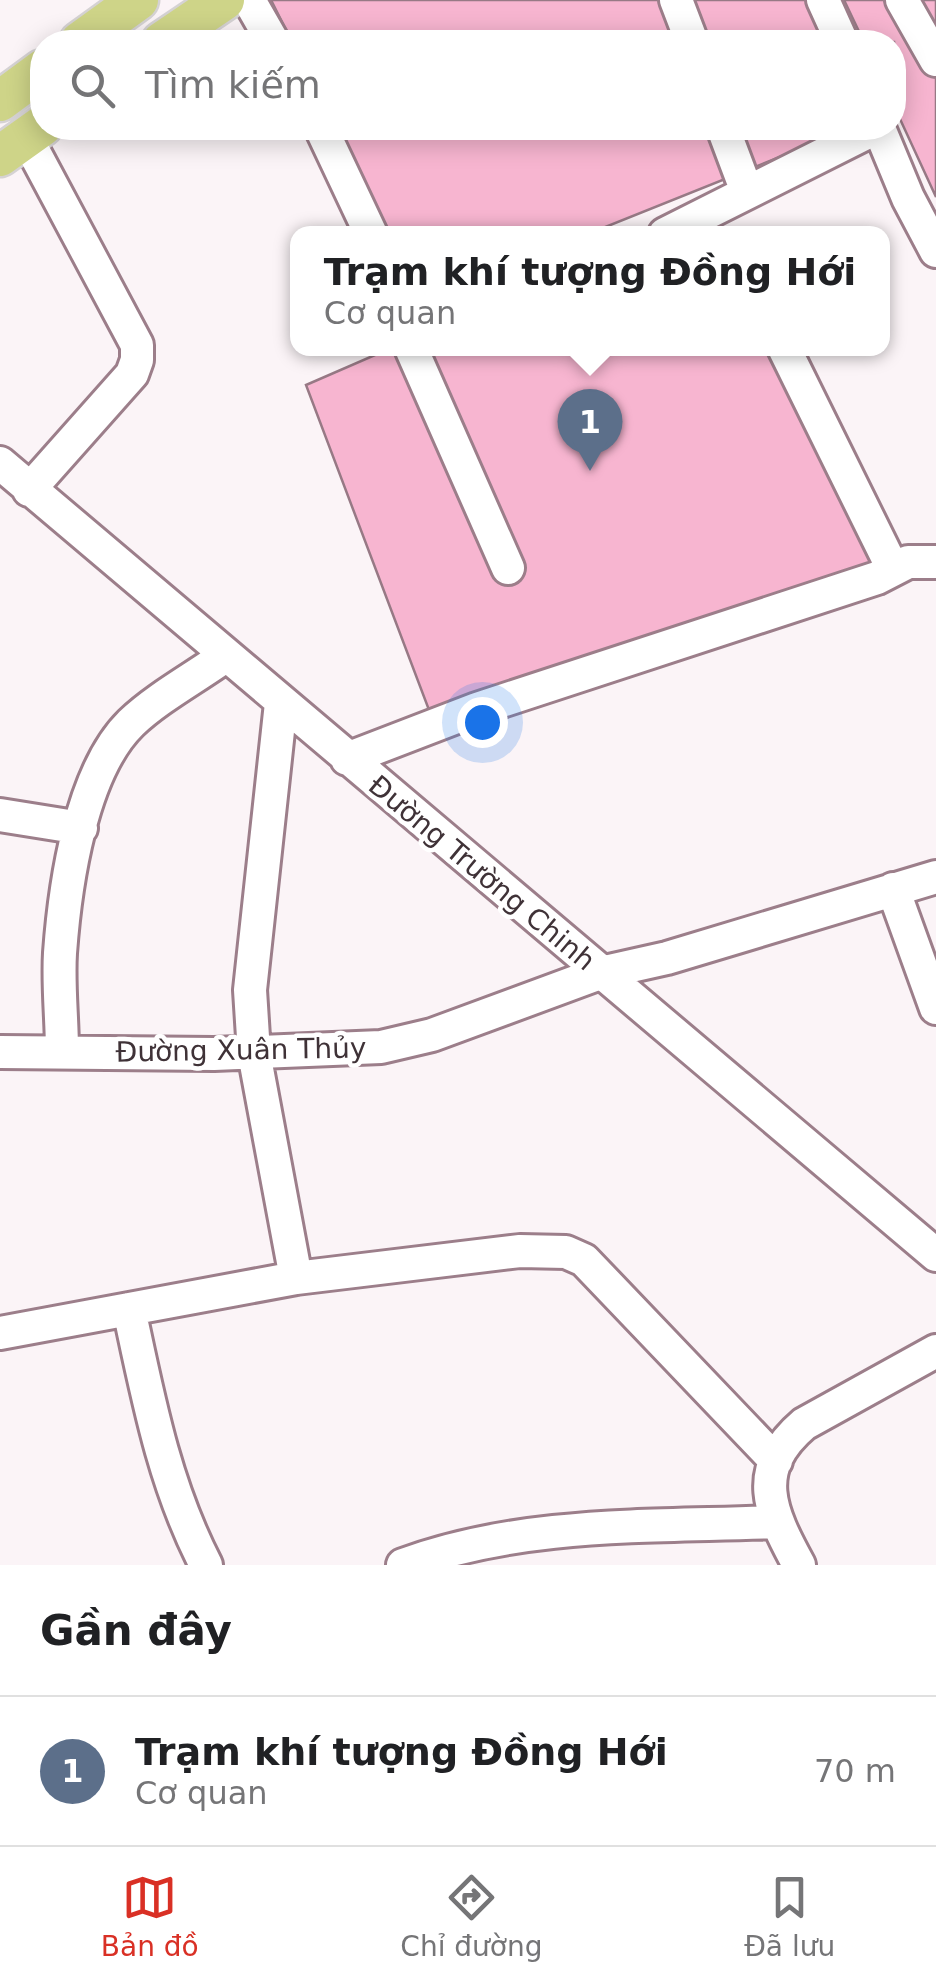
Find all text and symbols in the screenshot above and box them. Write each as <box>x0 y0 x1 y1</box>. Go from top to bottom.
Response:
search box <box>30 30 906 140</box>
icon: search <box>65 58 120 113</box>
text: Tìm kiếm <box>145 63 321 107</box>
popup <box>290 226 890 356</box>
text: Trạm khí tượng Đồng Hới <box>324 250 856 294</box>
text: Cơ quan <box>324 294 456 332</box>
pin: 1 <box>558 388 622 471</box>
your location <box>457 697 508 748</box>
street label: Đường Trường Chinh <box>362 769 602 977</box>
street label: Đường Xuân Thủy <box>115 1031 367 1069</box>
text: Gần đây <box>40 1606 232 1655</box>
text: Trạm khí tượng Đồng Hới <box>135 1730 668 1774</box>
text: 1 <box>61 1752 84 1790</box>
text: 70 m <box>814 1752 896 1790</box>
text: Cơ quan <box>135 1774 268 1812</box>
tab: Bản đồ <box>101 1870 199 1963</box>
tab: Chỉ đường <box>400 1870 543 1963</box>
tab: Đã lưu <box>744 1870 835 1963</box>

